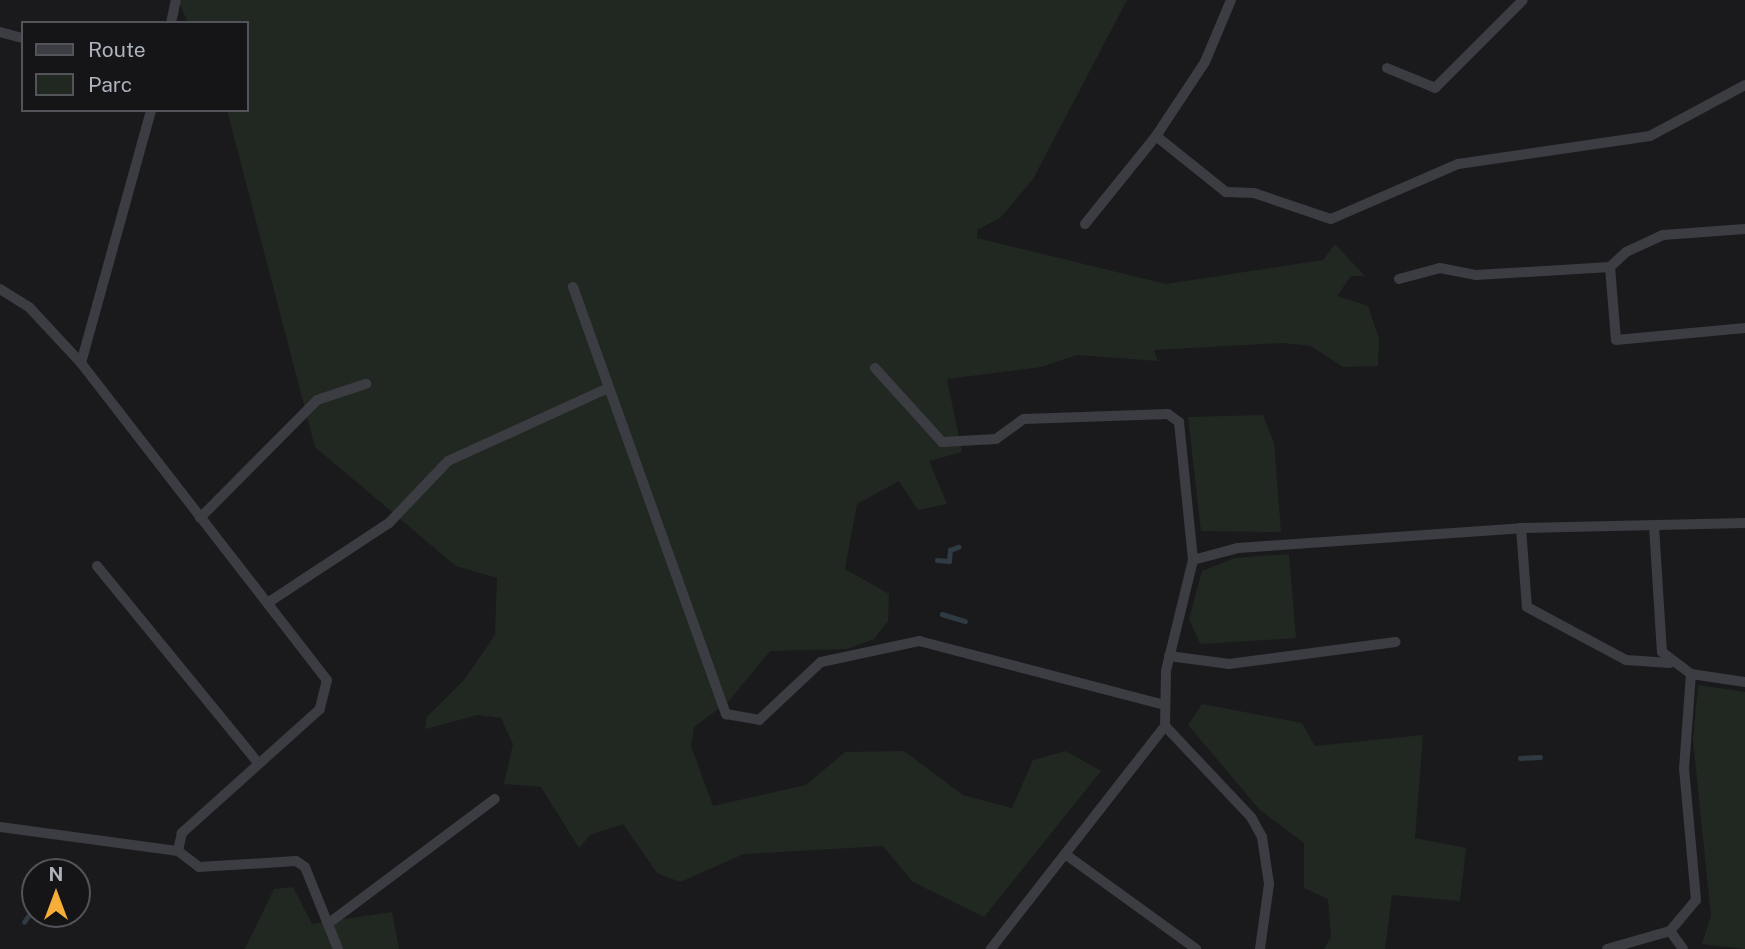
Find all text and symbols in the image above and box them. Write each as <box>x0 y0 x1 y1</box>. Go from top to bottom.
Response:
legend <box>21 21 248 112</box>
text: Route <box>88 37 146 62</box>
text: Parc <box>88 72 132 97</box>
north arrow <box>21 858 91 928</box>
text: N <box>49 863 63 885</box>

